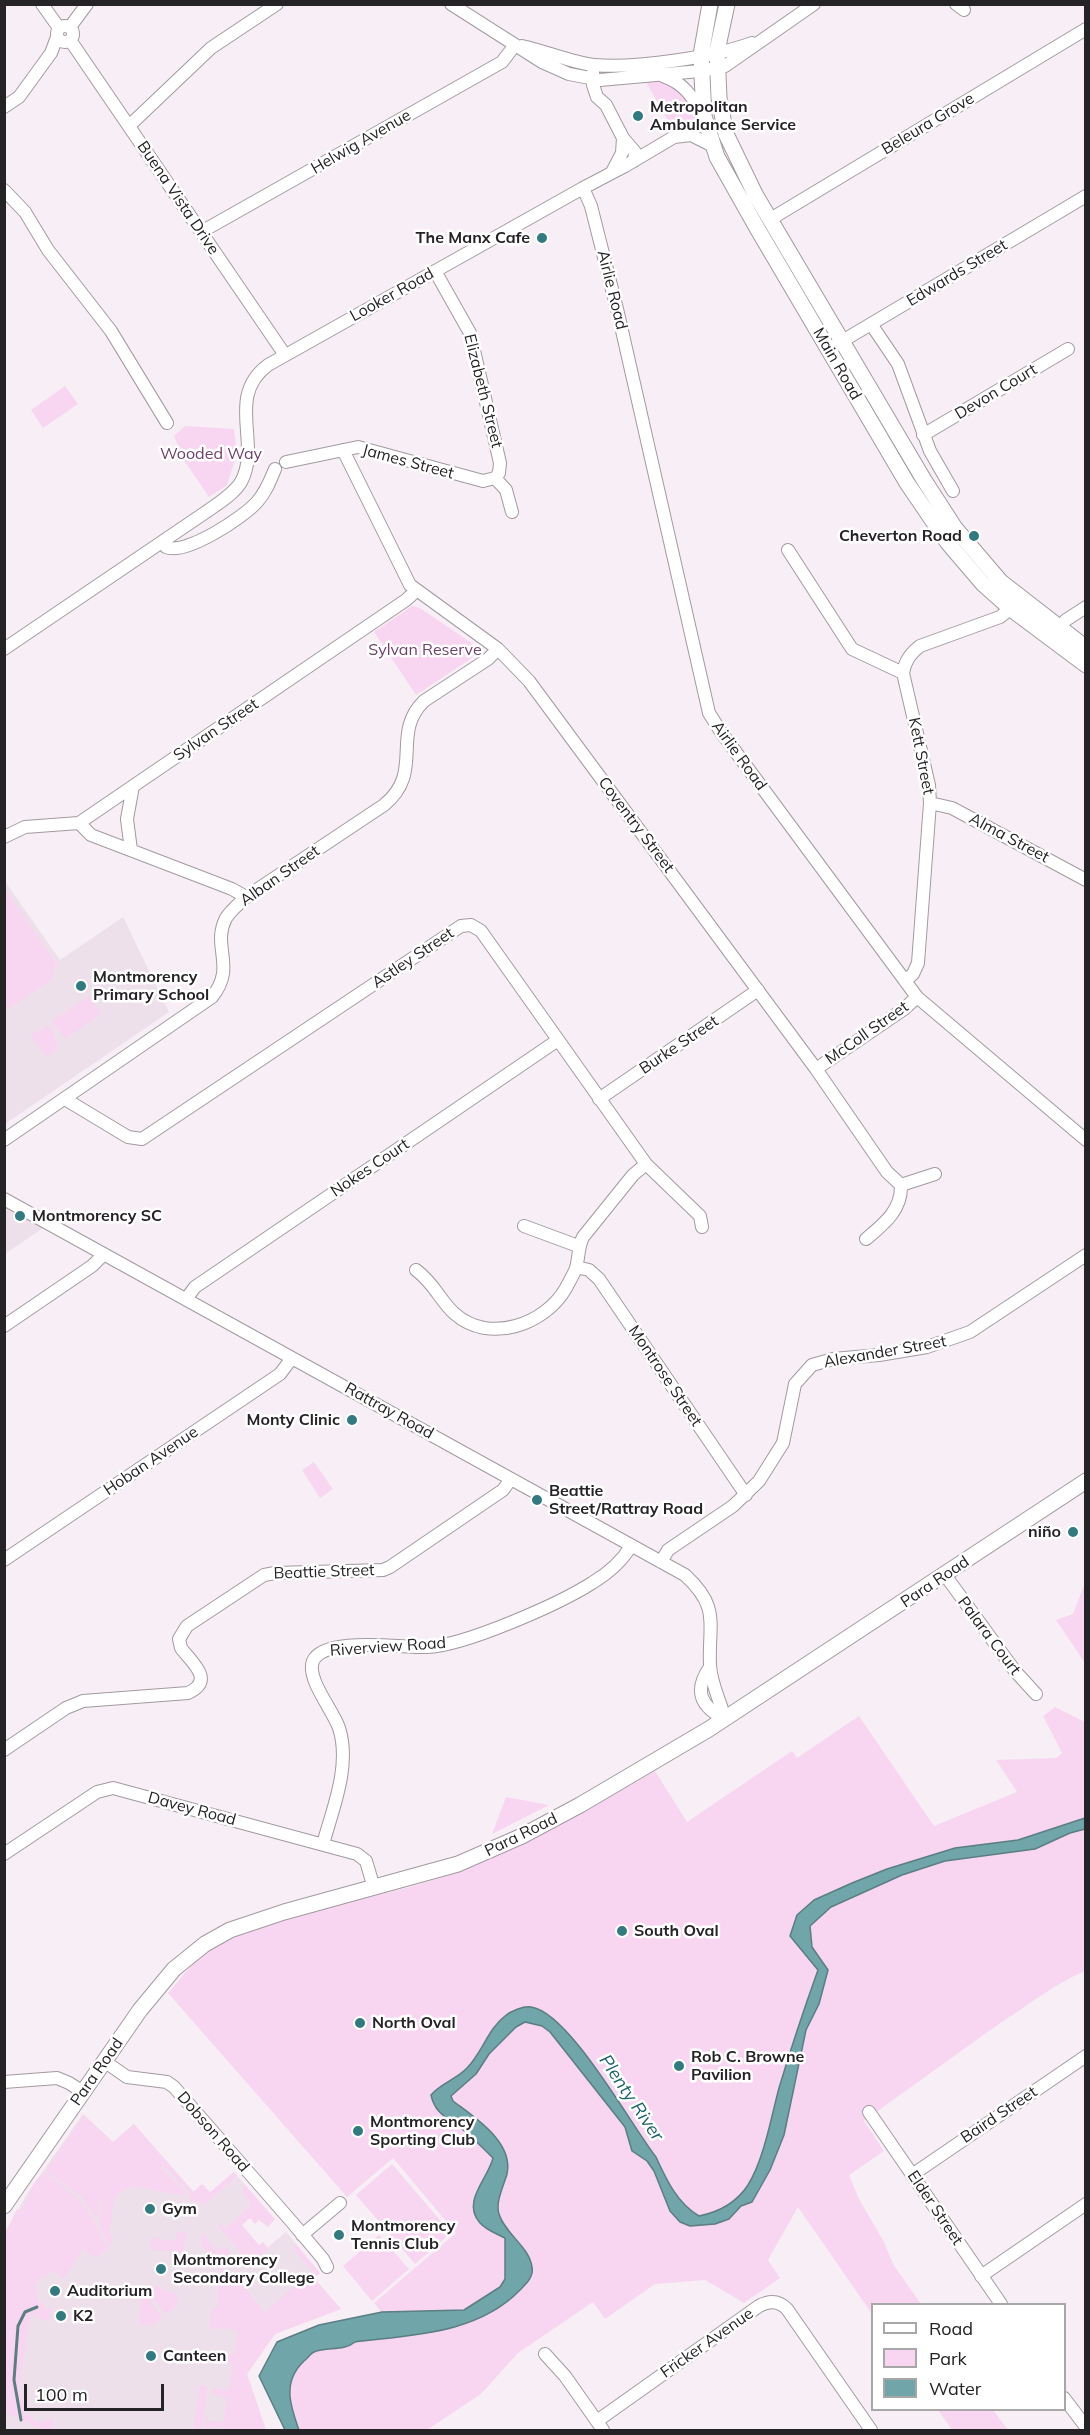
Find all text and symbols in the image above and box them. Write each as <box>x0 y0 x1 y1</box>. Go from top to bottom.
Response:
street label: Beleura Grove <box>878 89 978 159</box>
place label: Metropolitan Ambulance Service <box>650 97 796 135</box>
street label: Helwig Avenue <box>308 106 414 178</box>
marker: Metropolitan Ambulance Service <box>631 109 645 123</box>
street label: Buena Vista Drive <box>133 138 223 258</box>
place label: The Manx Cafe <box>416 228 530 248</box>
marker: The Manx Cafe <box>535 231 549 245</box>
street label: Edwards Street <box>903 235 1011 311</box>
street label: Airlie Road <box>593 248 631 332</box>
street label: Looker Road <box>347 264 437 326</box>
street label: Main Road <box>809 325 865 403</box>
street label: Elizabeth Street <box>460 332 506 450</box>
street label: Devon Court <box>952 360 1040 424</box>
street label: James Street <box>360 441 456 483</box>
park label: Wooded Way <box>160 444 262 464</box>
place label: Cheverton Road <box>839 526 962 546</box>
marker: Cheverton Road <box>967 529 981 543</box>
park label: Sylvan Reserve <box>368 640 482 660</box>
street label: Sylvan Street <box>170 695 262 765</box>
street label: Kett Street <box>904 716 938 796</box>
street label: Airlie Road <box>707 718 771 794</box>
street label: Coventry Street <box>594 773 678 877</box>
street label: Alma Street <box>966 809 1052 867</box>
street label: Alban Street <box>237 842 323 910</box>
street label: Astley Street <box>368 924 458 992</box>
place label: Montmorency Primary School <box>93 967 209 1005</box>
marker: Montmorency Primary School <box>74 979 88 993</box>
street label: McColl Street <box>822 997 912 1069</box>
street label: Burke Street <box>636 1012 722 1078</box>
street label: Nokes Court <box>327 1135 413 1201</box>
place label: Montmorency SC <box>32 1206 162 1226</box>
marker: Montmorency SC <box>13 1209 27 1223</box>
street label: Montrose Street <box>624 1322 706 1430</box>
street label: Alexander Street <box>822 1332 948 1372</box>
street label: Rattray Road <box>341 1379 437 1443</box>
place label: Monty Clinic <box>246 1410 340 1430</box>
marker: Monty Clinic <box>345 1413 359 1427</box>
street label: Hoban Avenue <box>100 1422 202 1500</box>
place label: Beattie Street/Rattray Road <box>549 1481 703 1519</box>
marker: Beattie Street/Rattray Road <box>530 1493 544 1507</box>
place label: niño <box>1028 1522 1061 1542</box>
marker: niño <box>1066 1525 1080 1539</box>
street label: Para Road <box>897 1552 973 1612</box>
street label: Beattie Street <box>273 1561 375 1583</box>
street label: Palara Court <box>953 1593 1025 1679</box>
street label: Riverview Road <box>329 1633 447 1661</box>
street label: Davey Road <box>146 1788 238 1830</box>
street label: Para Road <box>482 1809 560 1861</box>
place label: South Oval <box>634 1921 719 1941</box>
marker: South Oval <box>615 1924 629 1938</box>
place label: North Oval <box>372 2013 456 2033</box>
marker: North Oval <box>353 2016 367 2030</box>
street label: Para Road <box>67 2034 127 2110</box>
place label: Rob C. Browne Pavilion <box>691 2047 804 2085</box>
water label: Plenty River <box>594 2051 668 2145</box>
marker: Rob C. Browne Pavilion <box>672 2059 686 2073</box>
street label: Baird Street <box>957 2082 1041 2148</box>
street label: Dobson Road <box>173 2088 253 2176</box>
place label: Montmorency Sporting Club <box>370 2112 475 2150</box>
marker: Montmorency Sporting Club <box>351 2124 365 2138</box>
street label: Elder Street <box>903 2167 967 2249</box>
place label: Gym <box>162 2199 197 2219</box>
marker: Gym <box>143 2202 157 2216</box>
place label: Montmorency Tennis Club <box>351 2216 455 2254</box>
marker: Montmorency Tennis Club <box>332 2228 346 2242</box>
place label: Montmorency Secondary College <box>173 2250 315 2288</box>
marker: Montmorency Secondary College <box>154 2262 168 2276</box>
place label: Auditorium <box>67 2281 152 2301</box>
marker: Auditorium <box>48 2284 62 2298</box>
legend <box>871 2303 1066 2411</box>
street label: Fricker Avenue <box>657 2304 757 2382</box>
place label: K2 <box>73 2306 93 2326</box>
marker: K2 <box>54 2309 68 2323</box>
text: Road <box>929 2317 973 2340</box>
place label: Canteen <box>163 2346 226 2366</box>
text: Park <box>929 2347 967 2370</box>
marker: Canteen <box>144 2349 158 2363</box>
scale bar <box>27 2372 166 2410</box>
text: Water <box>929 2377 981 2400</box>
text: 100 m <box>35 2383 88 2406</box>

